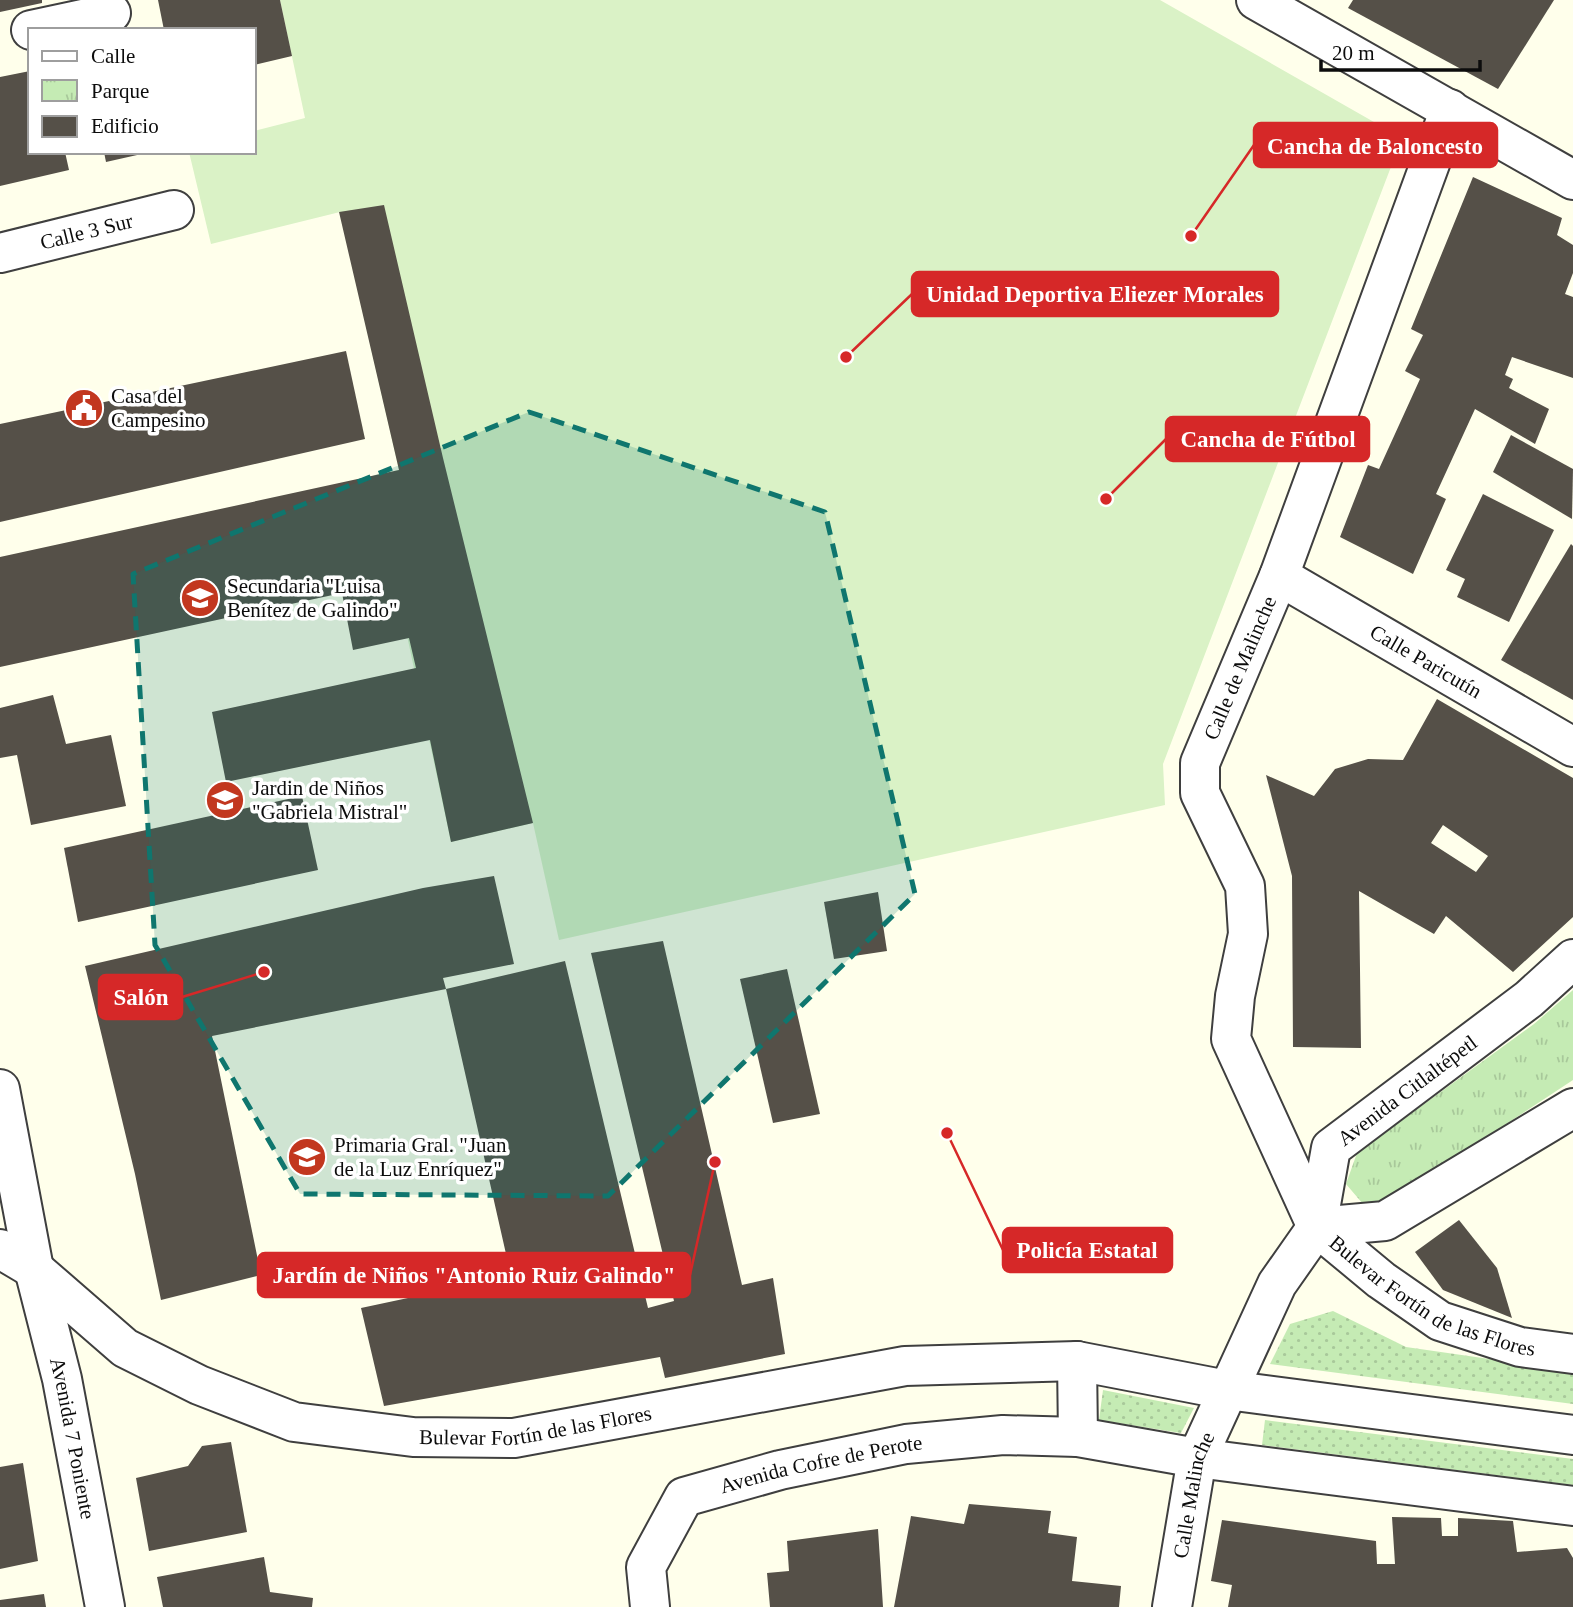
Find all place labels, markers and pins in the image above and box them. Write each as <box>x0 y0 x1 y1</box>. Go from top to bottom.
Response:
callout: Cancha de Baloncesto <box>1254 123 1497 167</box>
callout: Unidad Deportiva Eliezer Morales <box>912 272 1278 316</box>
place label: Casa del Campesino <box>111 384 206 432</box>
public building icon: Casa del Campesino <box>63 387 105 429</box>
callout: Cancha de Fútbol <box>1166 417 1369 461</box>
place label: Secundaria "Luisa Benítez de Galindo" <box>227 574 398 622</box>
school or university icon: Secundaria "Luisa Benítez de Galindo" <box>179 577 221 619</box>
place label: Jardin de Niños "Gabriela Mistral" <box>252 776 407 824</box>
school or university icon: Jardin de Niños "Gabriela Mistral" <box>204 779 246 821</box>
callout: Salón <box>99 975 182 1019</box>
place label: Primaria Gral. "Juan de la Luz Enríquez" <box>334 1133 507 1181</box>
school or university icon: Primaria Gral. "Juan de la Luz Enríquez" <box>286 1136 328 1178</box>
callout: Policía Estatal <box>1003 1228 1172 1272</box>
callout: Jardín de Niños "Antonio Ruiz Galindo" <box>258 1253 690 1297</box>

